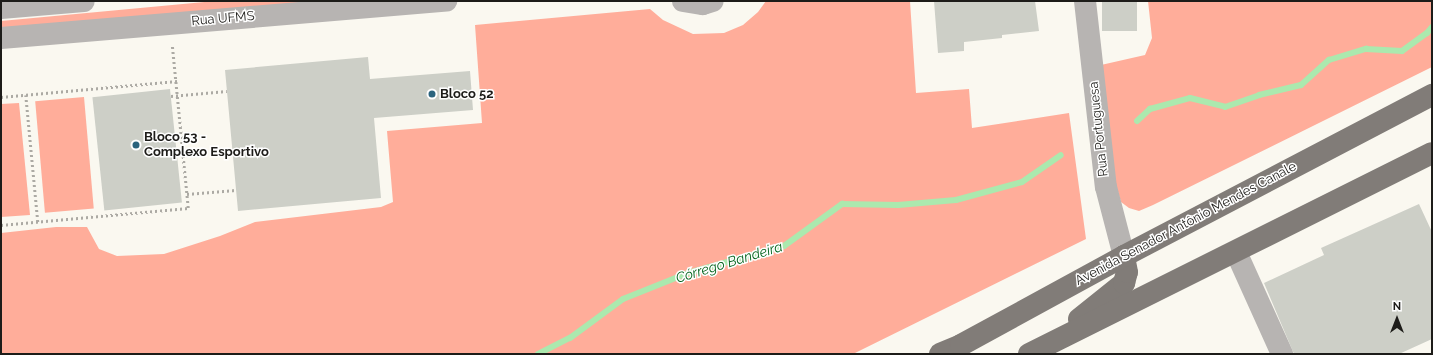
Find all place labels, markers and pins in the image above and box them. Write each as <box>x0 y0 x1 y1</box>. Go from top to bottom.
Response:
place label: Bloco 52 <box>440 86 494 102</box>
marker: Bloco 52 <box>427 89 437 99</box>
place label: Bloco 53 - Complexo Esportivo <box>144 130 269 161</box>
marker: Bloco 53 - Complexo Esportivo <box>131 140 141 150</box>

